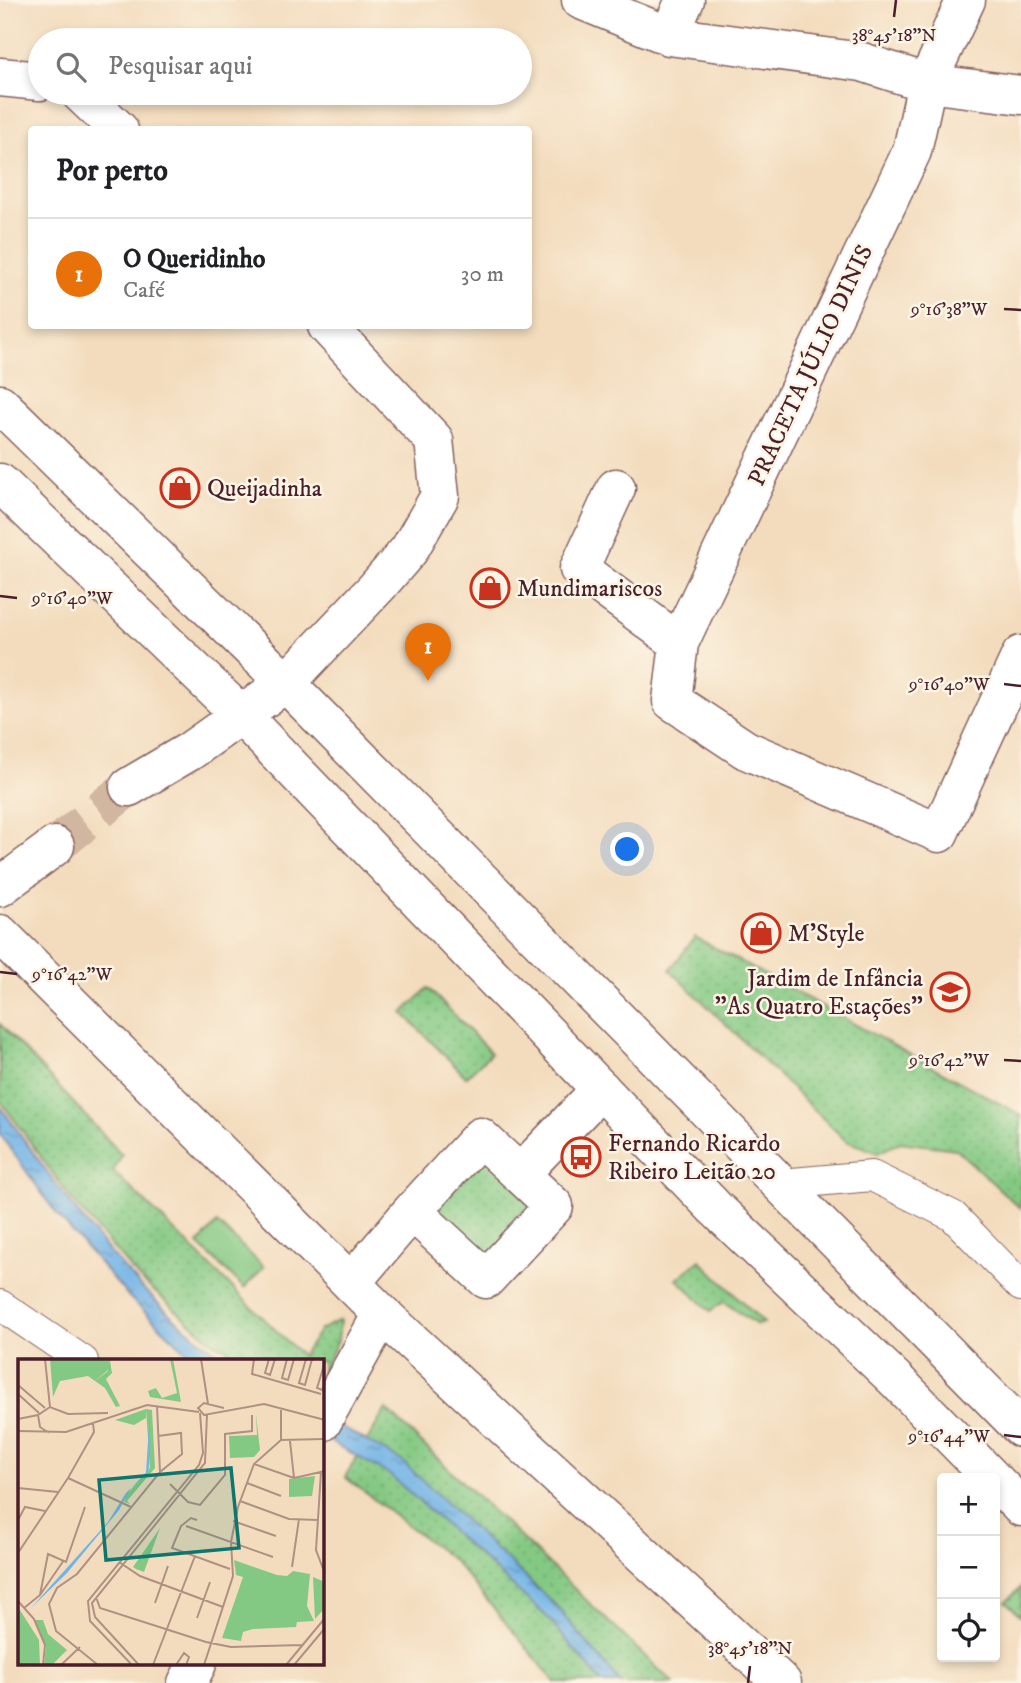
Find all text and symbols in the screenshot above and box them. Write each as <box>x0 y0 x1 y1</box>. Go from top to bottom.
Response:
text: 38°45'18"N <box>852 25 937 47</box>
search box <box>28 28 532 105</box>
icon: search <box>52 48 90 86</box>
text: Pesquisar aqui <box>108 50 252 83</box>
text: Por perto <box>56 153 168 190</box>
street label: PRACETA JÚLIO DINIS <box>741 240 880 491</box>
text: O Queridinho <box>123 243 265 276</box>
text: 1 <box>75 260 83 289</box>
text: 30 m <box>461 260 504 289</box>
text: Café <box>123 276 165 305</box>
text: 9°16'38"W <box>910 299 988 321</box>
shop icon: Queijadinha <box>159 467 201 509</box>
place label: Queijadinha <box>207 474 323 504</box>
shop icon: Mundimariscos <box>469 567 511 609</box>
place label: Mundimariscos <box>517 574 662 604</box>
text: 9°16'40"W <box>31 588 113 610</box>
pin: 1 <box>405 623 451 681</box>
text: 9°16'40"W <box>908 674 990 696</box>
your location <box>610 832 644 866</box>
shop icon: M'Style <box>740 912 782 954</box>
place label: M'Style <box>788 919 864 949</box>
text: 9°16'42"W <box>31 964 112 986</box>
place label: Jardim de Infância "As Quatro Estações" <box>715 964 924 1022</box>
school or university icon: Jardim de Infância "As Quatro Estações" <box>929 971 971 1013</box>
text: 9°16'42"W <box>908 1050 989 1072</box>
place label: Fernando Ricardo Ribeiro Leitão 20 <box>608 1129 780 1187</box>
bus stop icon: Fernando Ricardo Ribeiro Leitão 20 <box>560 1136 602 1178</box>
inset map <box>18 1359 324 1666</box>
text: 9°16'44"W <box>907 1426 990 1448</box>
map controls <box>937 1473 1000 1662</box>
button: + <box>937 1473 1000 1536</box>
button: − <box>937 1536 1000 1599</box>
button: locate <box>937 1599 1000 1662</box>
text: 38°45'18"N <box>708 1638 793 1660</box>

